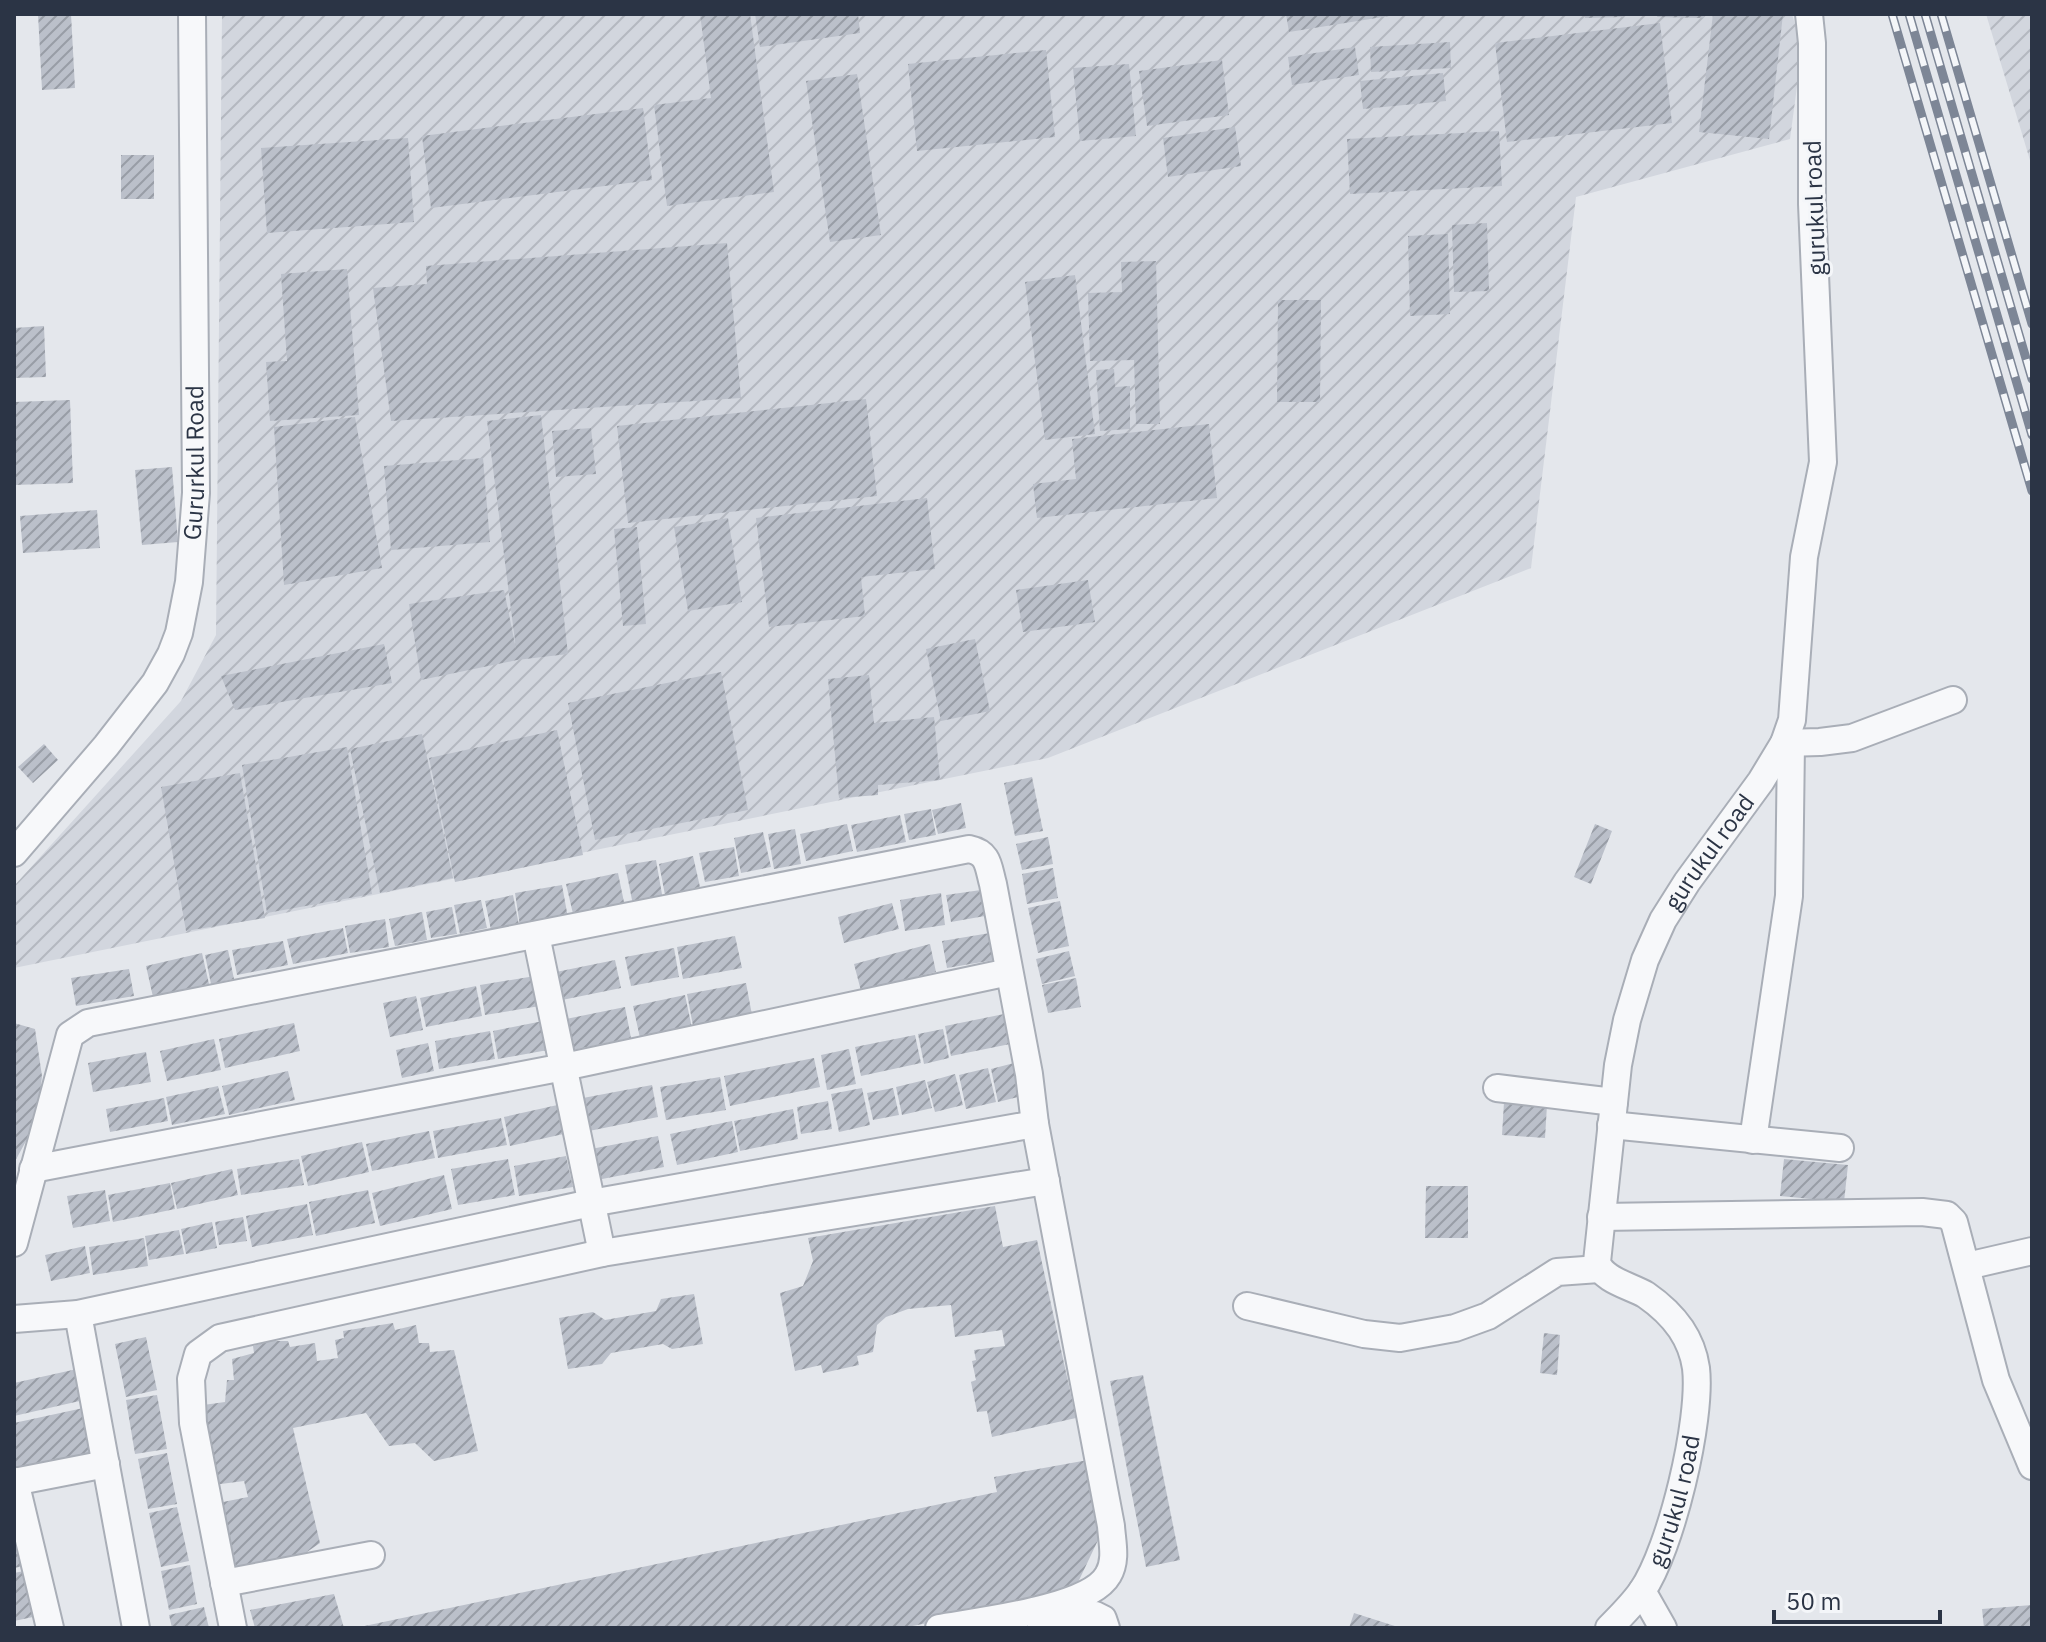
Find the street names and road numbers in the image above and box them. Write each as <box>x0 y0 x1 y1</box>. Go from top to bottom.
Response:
street label: gurukul road <box>1796 140 1832 276</box>
street label: Gururkul Road <box>175 385 211 541</box>
street label: gurukul road <box>1656 787 1761 916</box>
street label: gurukul road <box>1640 1432 1707 1572</box>

